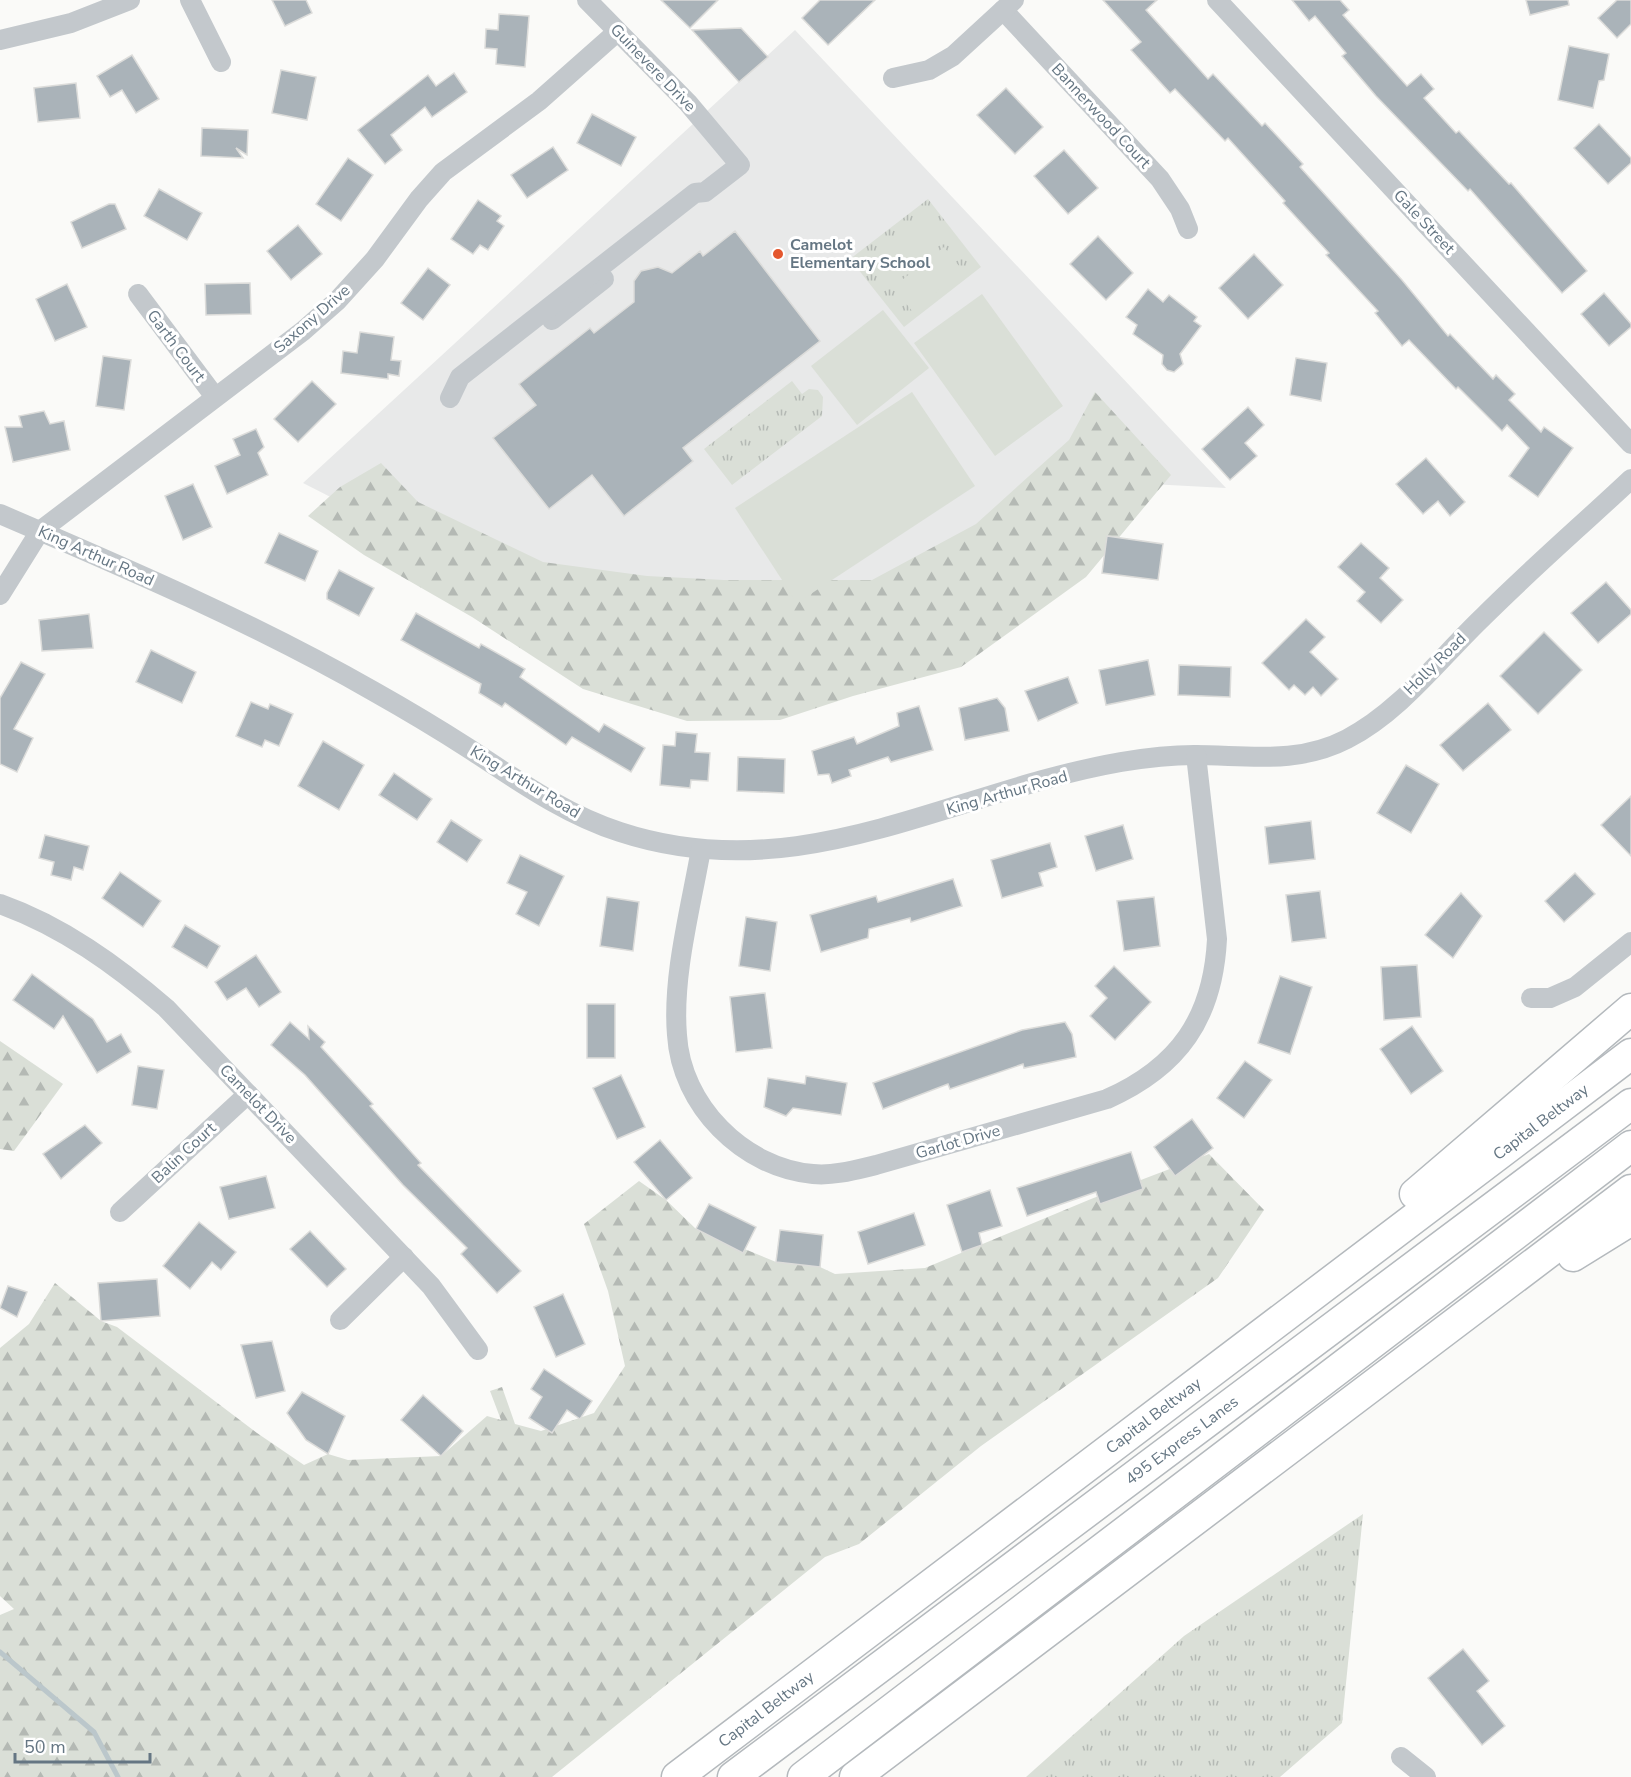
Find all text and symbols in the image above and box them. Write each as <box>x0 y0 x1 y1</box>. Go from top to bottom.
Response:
street label: Guinevere Drive <box>605 19 701 117</box>
street label: Bannerwood Court <box>1046 59 1156 174</box>
street label: Gale Street <box>1388 185 1460 259</box>
place label: Camelot Elementary School <box>790 234 930 274</box>
marker: Camelot Elementary School <box>771 247 785 261</box>
street label: Saxony Drive <box>269 280 355 358</box>
street label: Garth Court <box>142 305 211 387</box>
street label: King Arthur Road <box>35 521 157 591</box>
street label: Holly Road <box>1399 628 1471 700</box>
street label: King Arthur Road <box>466 740 584 824</box>
street label: King Arthur Road <box>944 765 1070 821</box>
street label: Camelot Drive <box>215 1060 301 1148</box>
street label: Capital Beltway <box>1489 1078 1594 1166</box>
street label: Balin Court <box>147 1117 221 1189</box>
street label: Garlot Drive <box>913 1119 1003 1165</box>
street label: Capital Beltway <box>1101 1372 1207 1459</box>
street label: 495 Express Lanes <box>1121 1391 1243 1490</box>
street label: Capital Beltway <box>714 1666 819 1753</box>
scale bar <box>15 1726 150 1764</box>
text: 50 m <box>24 1735 66 1759</box>

